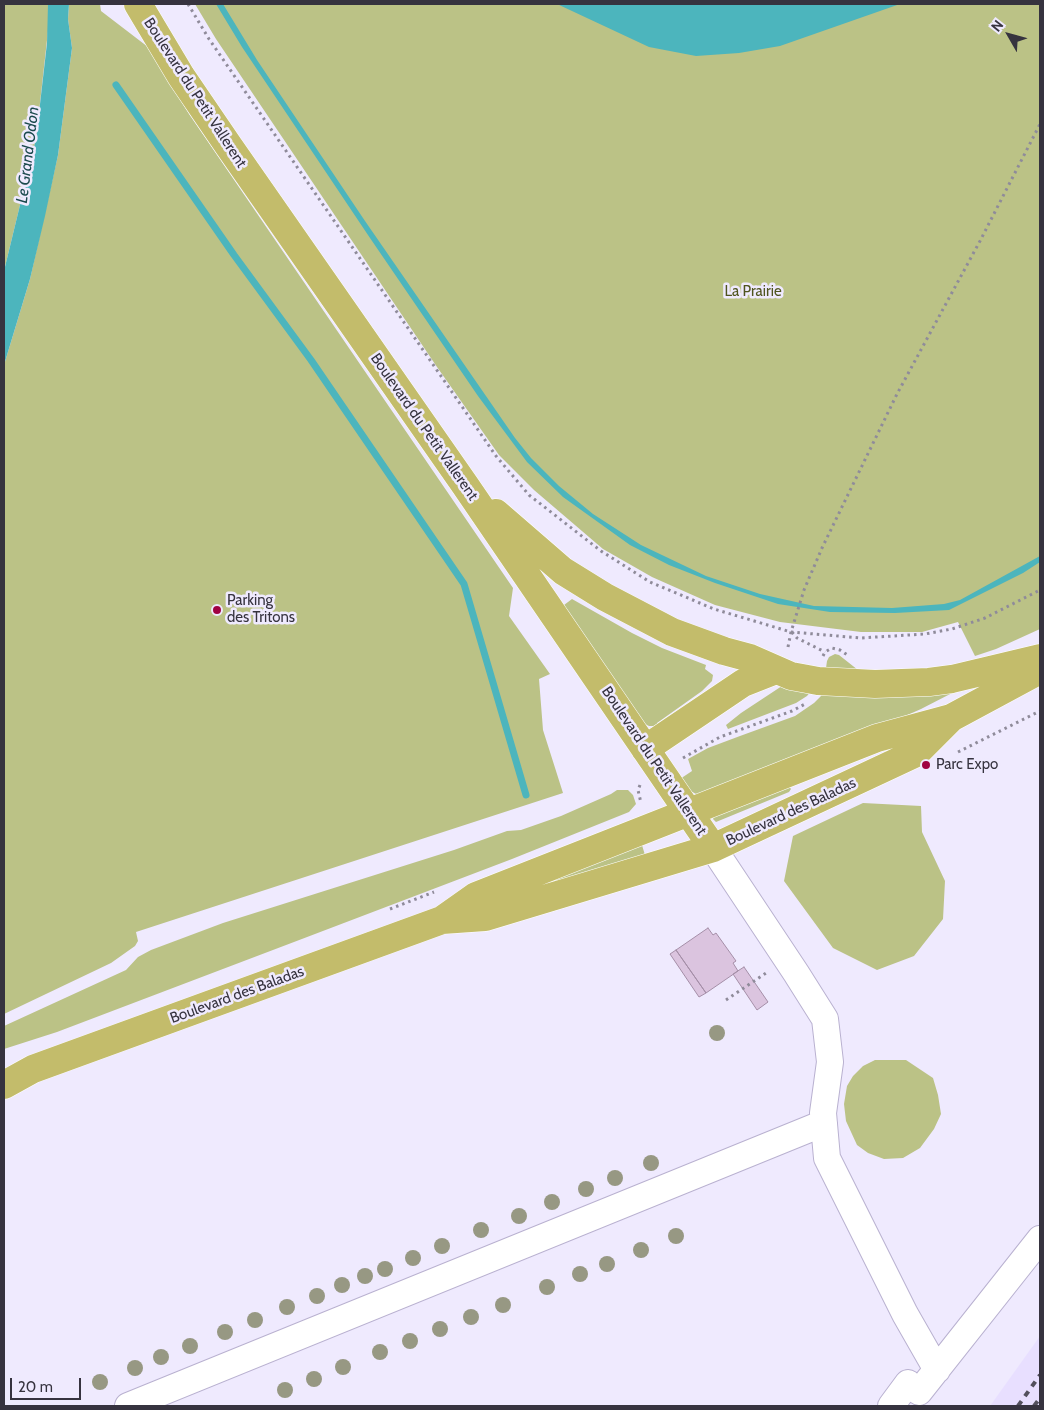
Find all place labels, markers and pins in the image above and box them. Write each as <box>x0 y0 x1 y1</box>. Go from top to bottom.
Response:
place label: Parking des Tritons <box>227 592 295 627</box>
marker: Parking des Tritons <box>211 604 223 616</box>
place label: Parc Expo <box>936 756 998 774</box>
marker: Parc Expo <box>920 759 932 771</box>

